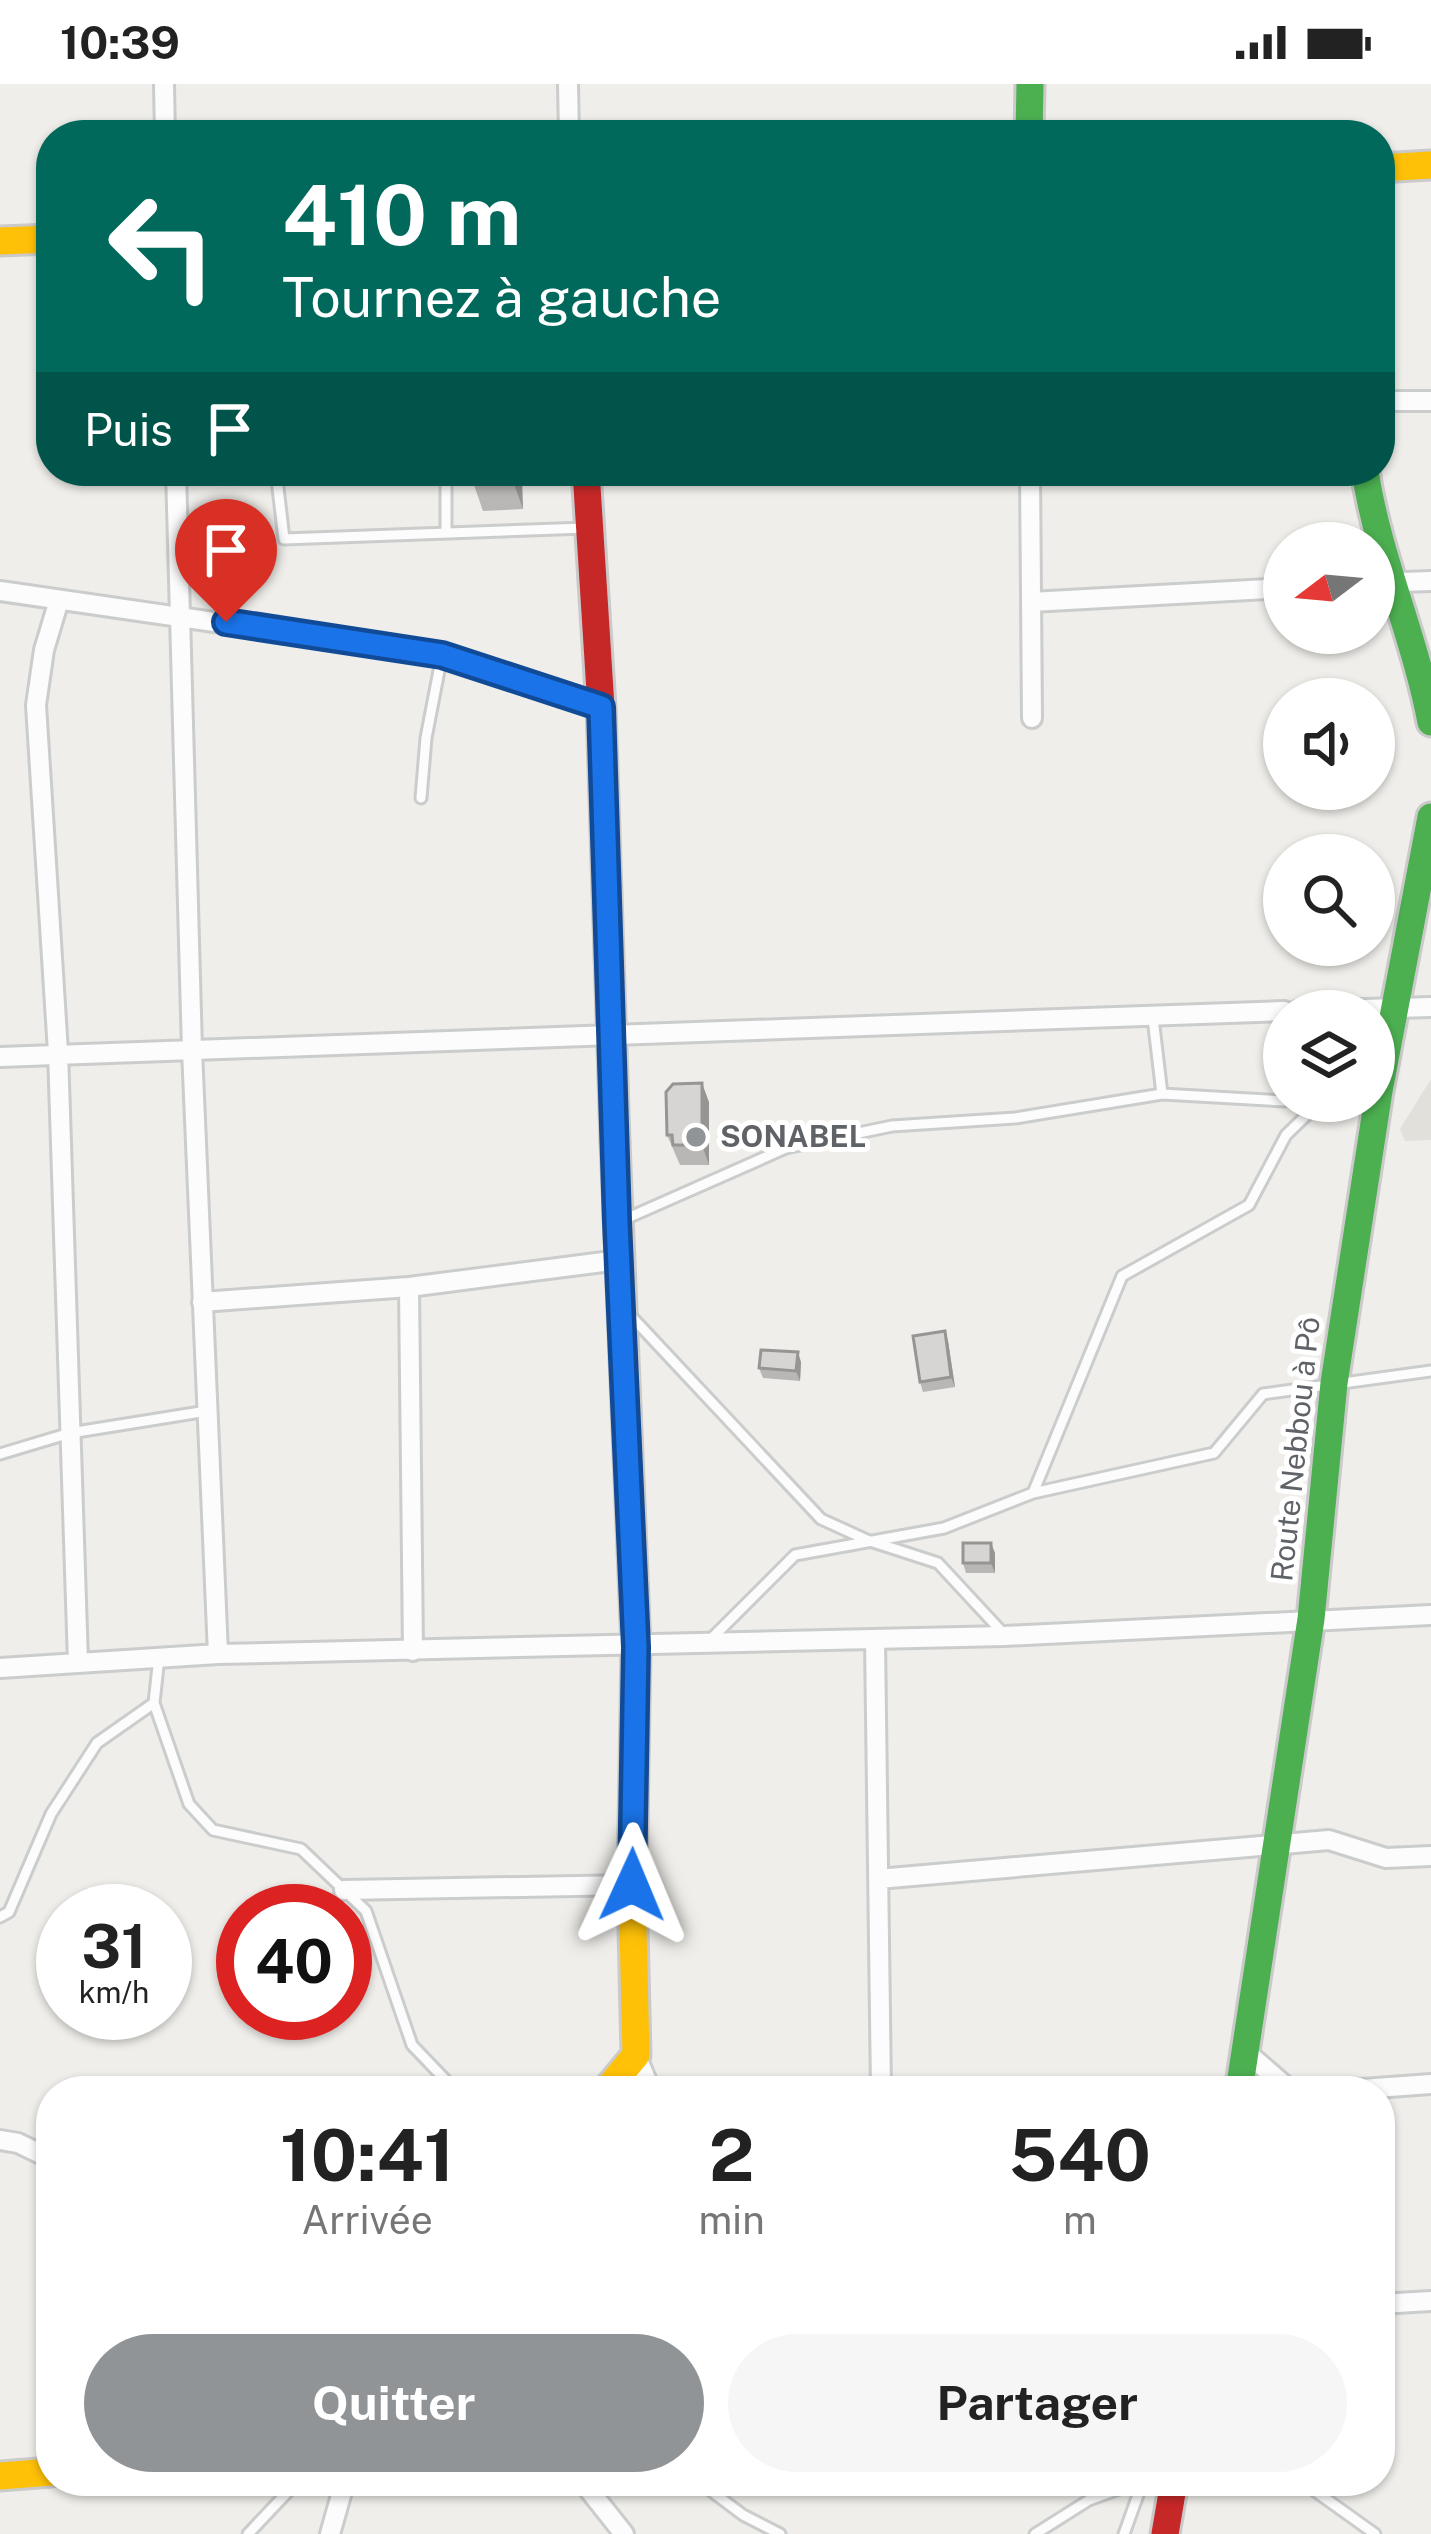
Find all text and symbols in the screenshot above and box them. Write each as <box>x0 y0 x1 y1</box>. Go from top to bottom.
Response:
text: 10:39 <box>60 16 180 69</box>
text: 410 m <box>282 165 521 264</box>
icon: left <box>84 168 240 324</box>
text: Tournez à gauche <box>282 266 721 329</box>
icon: arrive <box>197 396 263 462</box>
text: Puis <box>84 403 173 456</box>
pin <box>175 499 277 622</box>
icon: arrive <box>193 517 259 583</box>
north arrow <box>1263 522 1395 654</box>
map controls <box>1263 522 1395 1122</box>
button: sound <box>1263 678 1395 810</box>
button: search <box>1263 834 1395 966</box>
button: layers <box>1263 990 1395 1122</box>
place label: SONABEL <box>720 1118 866 1154</box>
marker: SONABEL <box>683 1124 709 1150</box>
street label: Route Nebbou à Pô <box>1263 1315 1327 1583</box>
position arrow <box>569 1822 695 1948</box>
speed limit sign: 40 <box>216 1884 372 2040</box>
text: 31 <box>81 1911 147 1982</box>
text: km/h <box>79 1974 149 2010</box>
text: 10:41 <box>280 2113 454 2197</box>
text: 2 <box>709 2113 754 2197</box>
text: 540 <box>1009 2113 1151 2197</box>
text: Arrivée <box>302 2197 433 2243</box>
text: min <box>699 2197 765 2243</box>
text: m <box>1063 2197 1097 2243</box>
button: Quitter <box>84 2334 704 2472</box>
button: Partager <box>728 2334 1347 2472</box>

